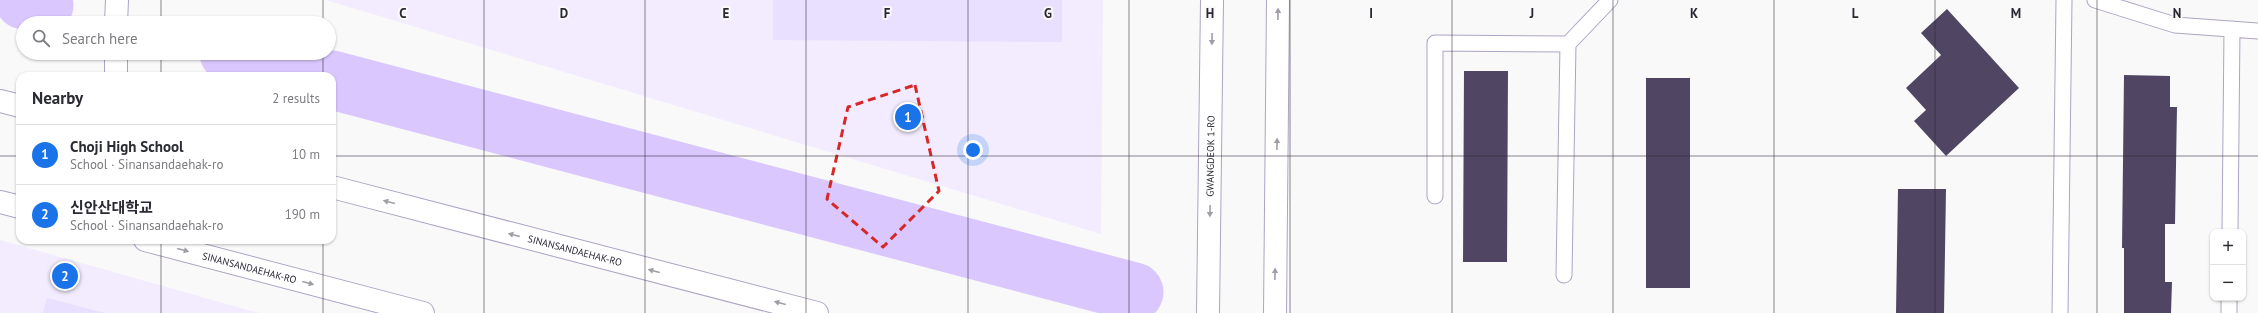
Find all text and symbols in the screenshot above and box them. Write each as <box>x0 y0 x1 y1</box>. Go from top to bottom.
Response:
text: C <box>399 5 407 22</box>
text: D <box>560 5 568 22</box>
text: E <box>723 5 730 22</box>
text: F <box>884 5 891 22</box>
text: G <box>1044 5 1052 22</box>
text: H <box>1206 5 1214 22</box>
text: I <box>1369 5 1373 22</box>
text: J <box>1529 5 1534 22</box>
text: K <box>1690 5 1698 22</box>
text: L <box>1852 5 1859 22</box>
text: M <box>2011 5 2021 22</box>
text: N <box>2173 5 2181 22</box>
one-way arrow <box>1275 7 1281 20</box>
search box <box>16 16 336 60</box>
icon: search <box>30 27 52 49</box>
text: Search here <box>62 29 138 48</box>
one-way arrow <box>1209 33 1215 46</box>
text: Nearby <box>32 87 83 109</box>
text: 2 results <box>272 90 320 107</box>
pin: 1 <box>895 102 921 132</box>
street label: GWANGDEOK 1-RO <box>1203 115 1217 197</box>
text: Choji High School <box>70 137 183 156</box>
one-way arrow <box>1274 137 1280 150</box>
your location <box>963 140 983 160</box>
text: 1 <box>41 146 49 163</box>
text: 10 m <box>292 146 320 163</box>
text: School · Sinansandaehak-ro <box>70 156 223 173</box>
text: 신안산대학교 <box>70 198 153 217</box>
one-way arrow <box>382 199 394 205</box>
one-way arrow <box>1207 205 1213 218</box>
text: 2 <box>41 206 49 223</box>
text: 190 m <box>285 206 320 223</box>
text: School · Sinansandaehak-ro <box>70 217 223 234</box>
map controls <box>2210 229 2246 301</box>
button: + <box>2210 229 2246 265</box>
one-way arrow <box>508 231 521 237</box>
street label: SINANSANDAEHAK-RO <box>526 232 624 269</box>
one-way arrow <box>177 247 189 253</box>
street label: SINANSANDAEHAK-RO <box>201 249 298 286</box>
pin: 2 <box>52 261 78 291</box>
button: − <box>2210 265 2246 301</box>
one-way arrow <box>648 267 660 273</box>
one-way arrow <box>1272 267 1278 280</box>
one-way arrow <box>303 280 315 286</box>
one-way arrow <box>773 300 785 306</box>

